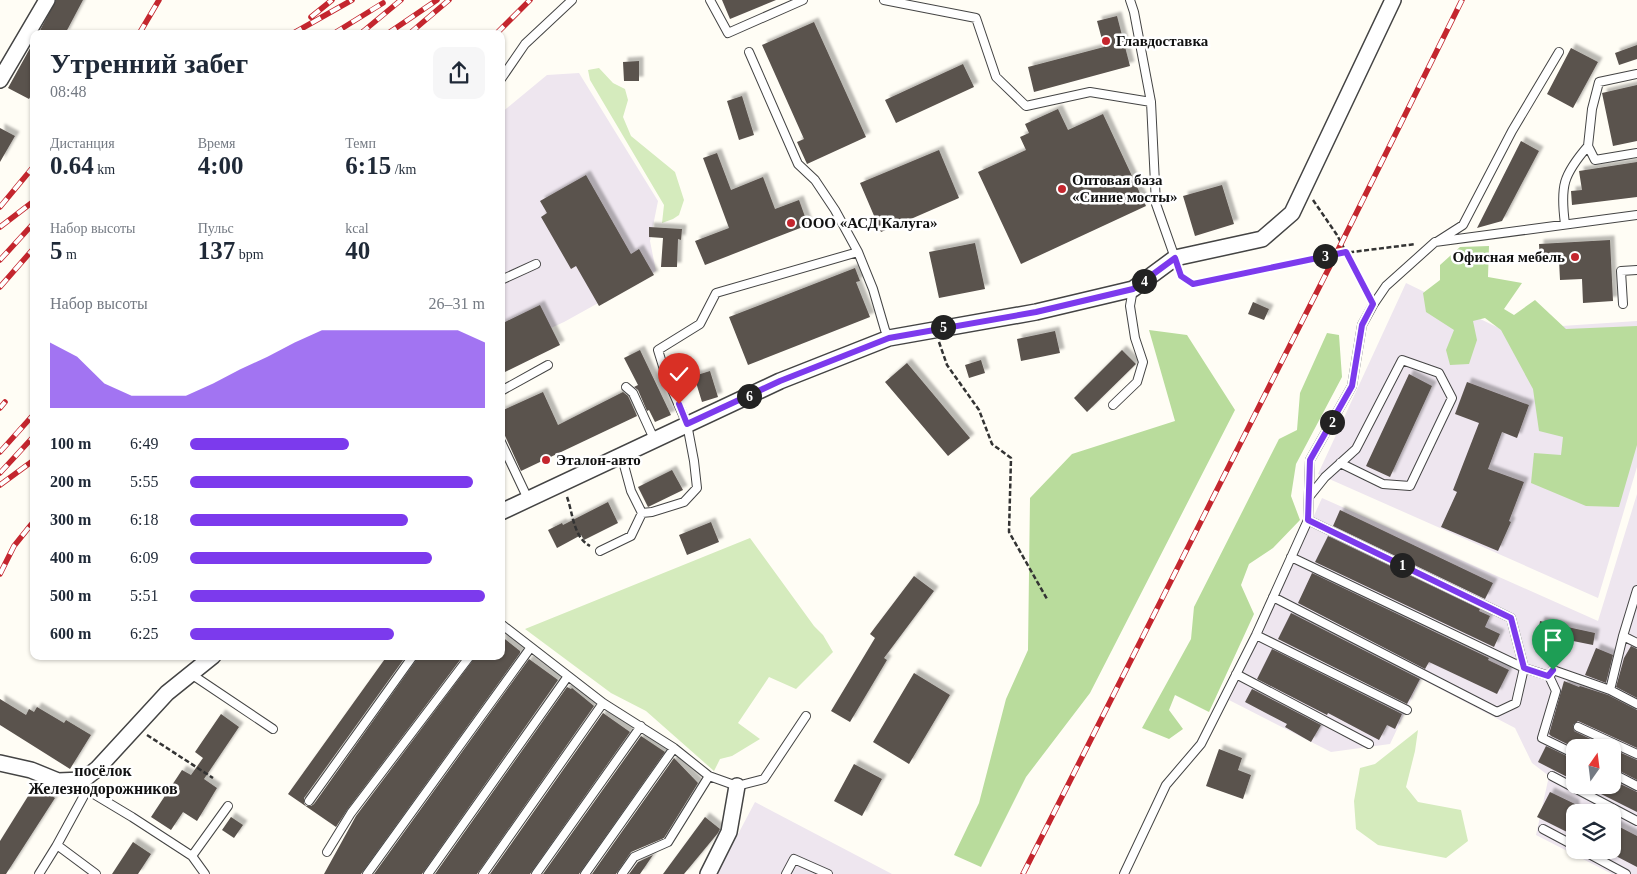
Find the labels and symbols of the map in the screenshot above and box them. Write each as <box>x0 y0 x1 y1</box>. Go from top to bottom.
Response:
place label: Главдоставка <box>1116 33 1209 49</box>
marker: Главдоставка <box>1100 35 1112 47</box>
place label: Оптовая база «Синие мосты» <box>1072 172 1177 205</box>
marker: Оптовая база «Синие мосты» <box>1056 183 1068 195</box>
place label: ООО «АСД Калуга» <box>801 215 938 231</box>
marker: ООО «АСД Калуга» <box>785 217 797 229</box>
pin: 3 <box>1312 244 1338 268</box>
place label: Офисная мебель <box>1452 249 1565 265</box>
marker: Офисная мебель <box>1569 251 1581 263</box>
pin: 4 <box>1132 268 1156 294</box>
pin: 5 <box>930 314 956 340</box>
pin <box>658 353 700 404</box>
pin: 6 <box>736 384 762 408</box>
pin: 2 <box>1320 410 1344 434</box>
place label: Эталон-авто <box>556 452 641 468</box>
marker: Эталон-авто <box>540 454 552 466</box>
pin: 1 <box>1390 552 1414 578</box>
pin <box>1532 619 1574 670</box>
north arrow <box>1566 739 1621 794</box>
district label: посёлок Железнодорожников <box>28 762 178 798</box>

